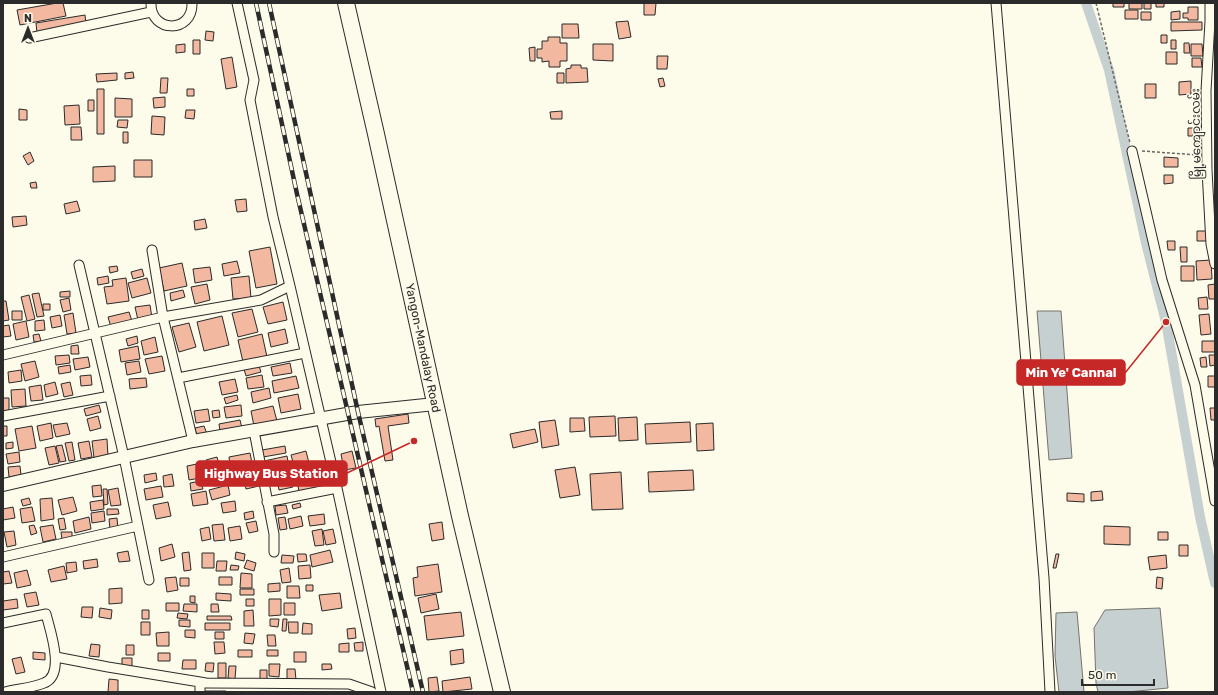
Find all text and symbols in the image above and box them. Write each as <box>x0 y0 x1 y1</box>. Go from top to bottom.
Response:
north arrow <box>8 8 48 48</box>
text: N <box>24 12 32 25</box>
street label: မြို့မကျောင်းလမ်း <box>1186 88 1207 180</box>
street label: Yangon-Mandalay Road <box>402 282 444 414</box>
callout: Min Ye' Cannal <box>1017 360 1125 385</box>
text: Min Ye' Cannal <box>1025 365 1117 380</box>
callout: Highway Bus Station <box>196 461 347 486</box>
text: Highway Bus Station <box>204 466 338 481</box>
scale bar <box>1082 661 1154 687</box>
text: 50 m <box>1088 668 1116 682</box>

